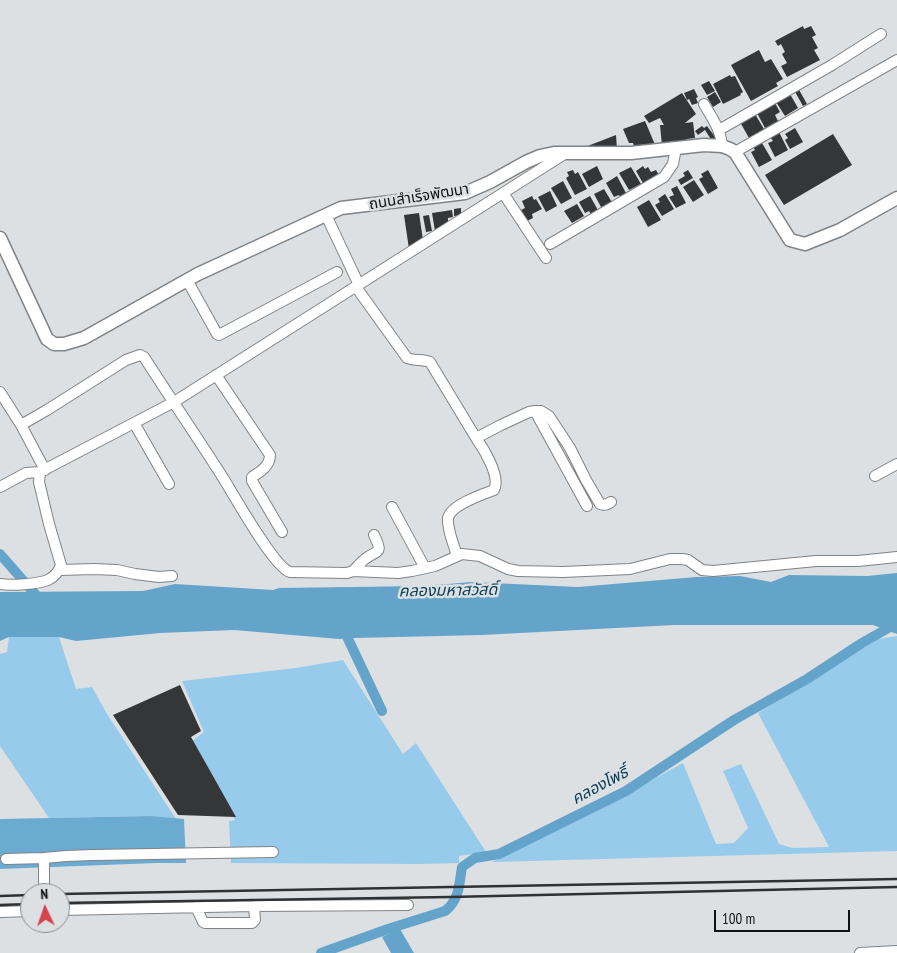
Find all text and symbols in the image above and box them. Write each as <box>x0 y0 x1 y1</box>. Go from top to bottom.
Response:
street label: ถนนสำเร็จพัฒนา <box>368 180 470 214</box>
water label: คลองมหาสวัสดิ์ <box>399 581 497 601</box>
water label: คลองโพธิ์ <box>568 763 632 809</box>
north arrow <box>20 883 70 933</box>
text: N <box>40 885 49 903</box>
scale bar <box>717 900 853 932</box>
text: 100 m <box>722 909 755 928</box>

